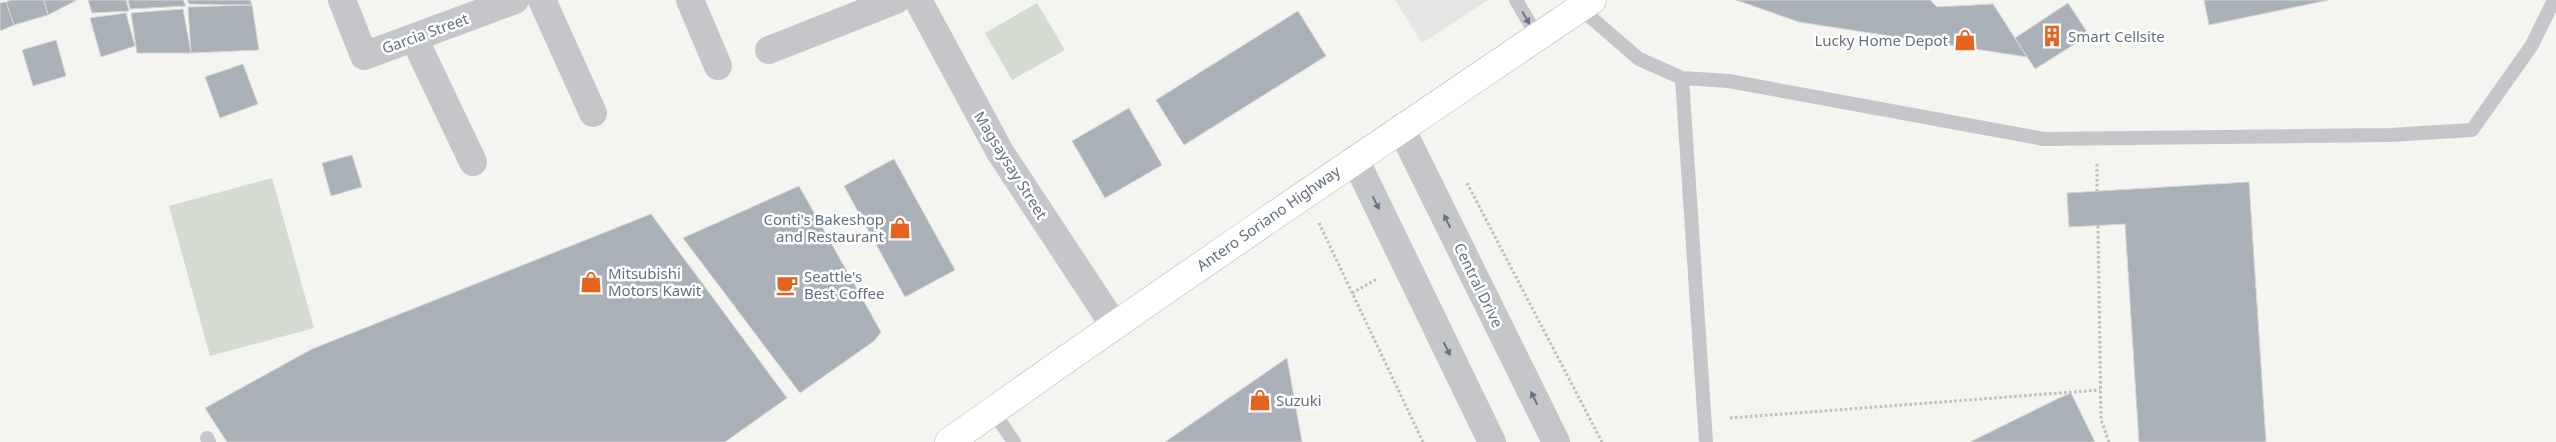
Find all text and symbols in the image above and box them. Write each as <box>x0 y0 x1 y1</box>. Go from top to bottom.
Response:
street label: Garcia Street <box>379 8 471 58</box>
one-way arrow <box>1522 12 1531 25</box>
building icon: Smart Cellsite <box>2039 23 2065 49</box>
place label: Smart Cellsite <box>2068 26 2165 46</box>
shop icon: Lucky Home Depot <box>1952 27 1978 53</box>
place label: Lucky Home Depot <box>1814 30 1949 50</box>
street label: Magsaysay Street <box>970 107 1053 223</box>
street label: Antero Soriano Highway <box>1192 161 1344 275</box>
one-way arrow <box>1372 196 1380 210</box>
place label: Conti's Bakeshop and Restaurant <box>763 209 885 246</box>
one-way arrow <box>1443 214 1451 228</box>
shop icon: Conti's Bakeshop and Restaurant <box>887 215 913 241</box>
street label: Central Drive <box>1450 239 1508 331</box>
place label: Mitsubishi Motors Kawit <box>608 263 702 300</box>
place label: Seattle's Best Coffee <box>804 266 885 303</box>
shop icon: Mitsubishi Motors Kawit <box>578 269 604 295</box>
cafe icon: Seattle's Best Coffee <box>774 272 800 298</box>
one-way arrow <box>1443 342 1451 356</box>
shop icon: Suzuki <box>1247 387 1273 413</box>
place label: Suzuki <box>1276 390 1322 410</box>
one-way arrow <box>1530 391 1538 405</box>

